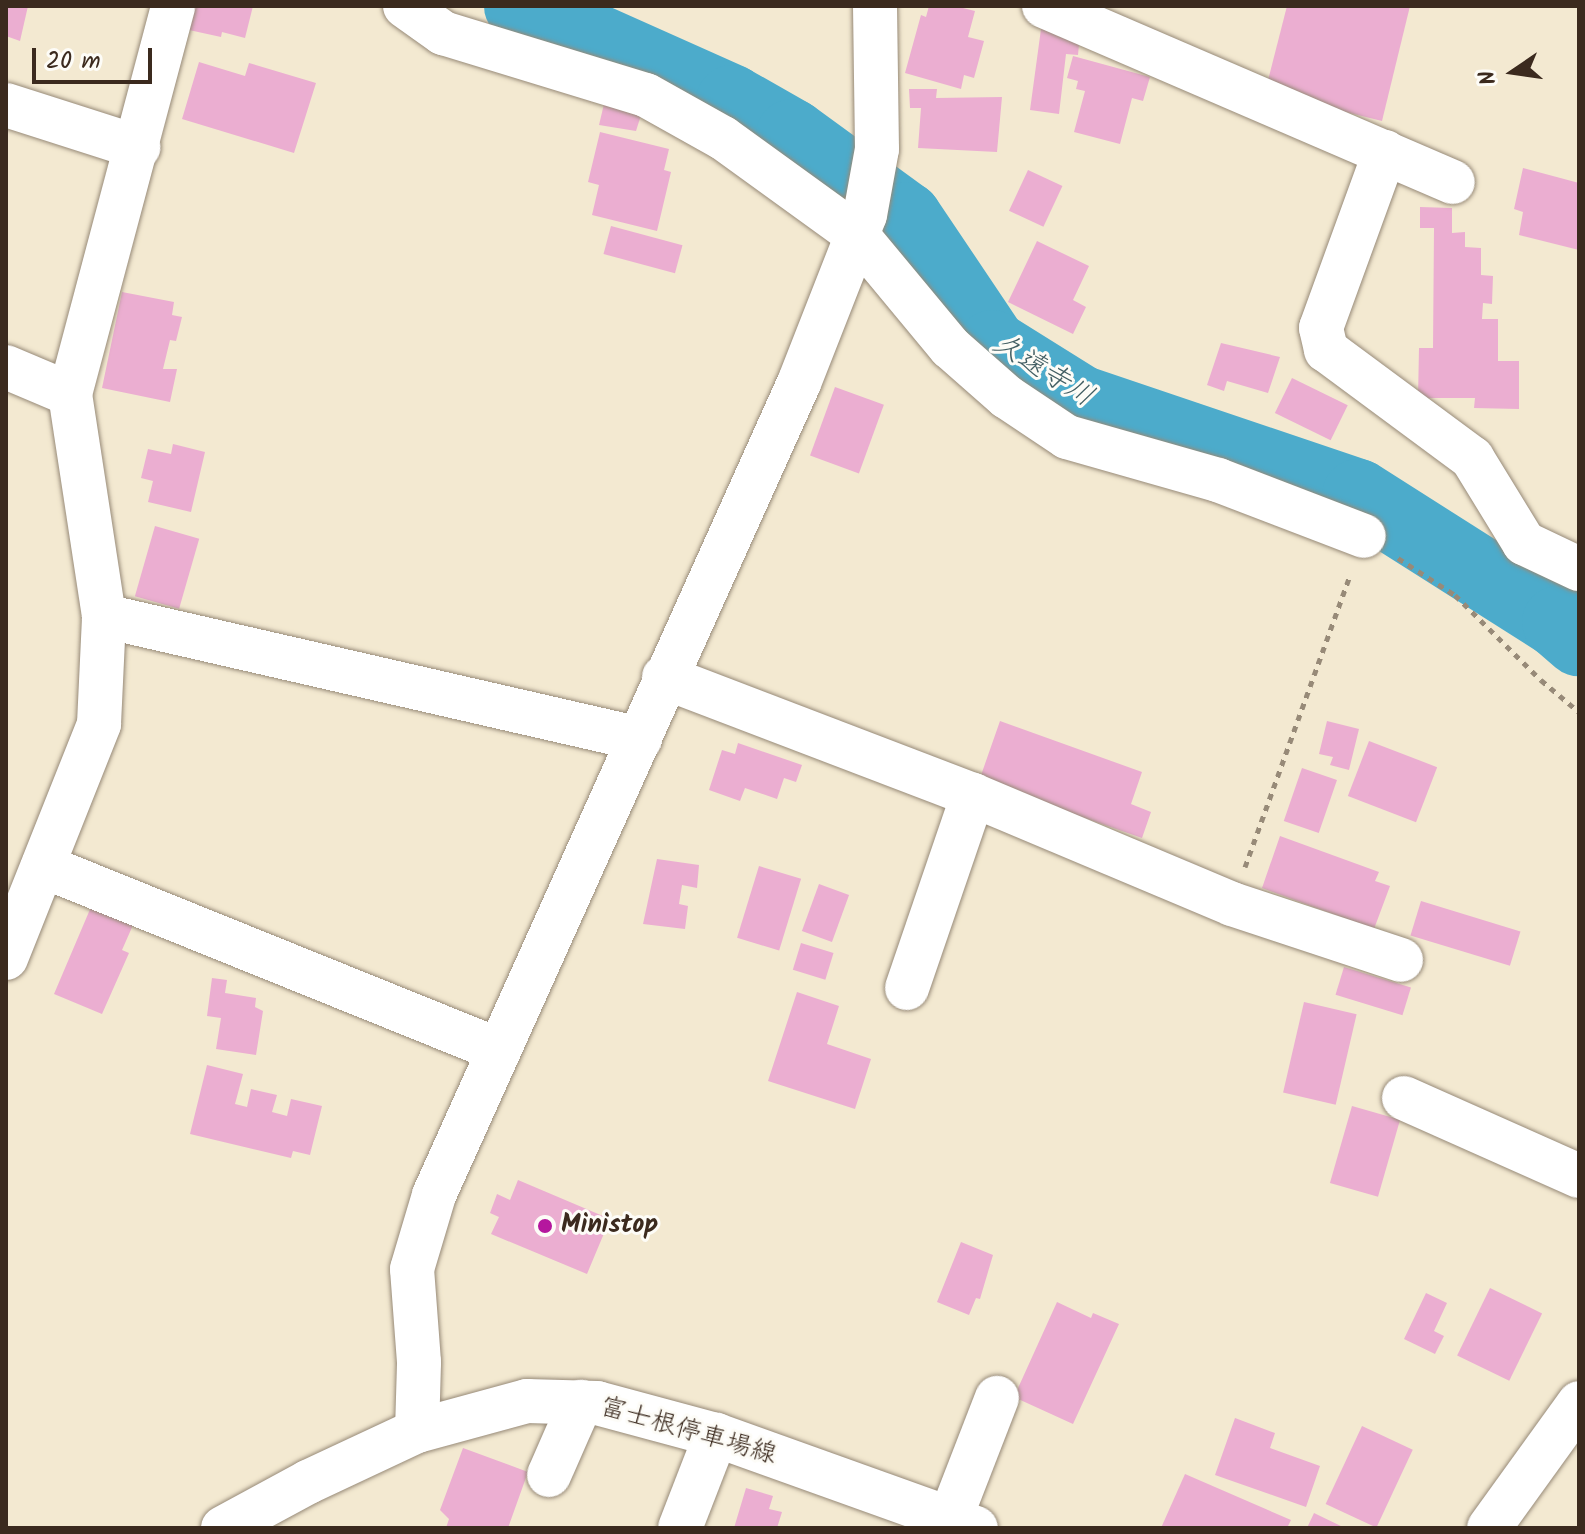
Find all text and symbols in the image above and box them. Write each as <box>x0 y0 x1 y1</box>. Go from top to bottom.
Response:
scale bar <box>36 32 156 82</box>
north arrow <box>1473 32 1553 112</box>
text: 20 m <box>46 42 101 81</box>
text: N <box>1471 67 1508 88</box>
water label: 久遠寺川 <box>987 327 1099 415</box>
place label: Ministop <box>561 1210 658 1242</box>
marker: Ministop <box>536 1217 554 1235</box>
street label: 富士根停車場線 <box>596 1392 780 1472</box>

